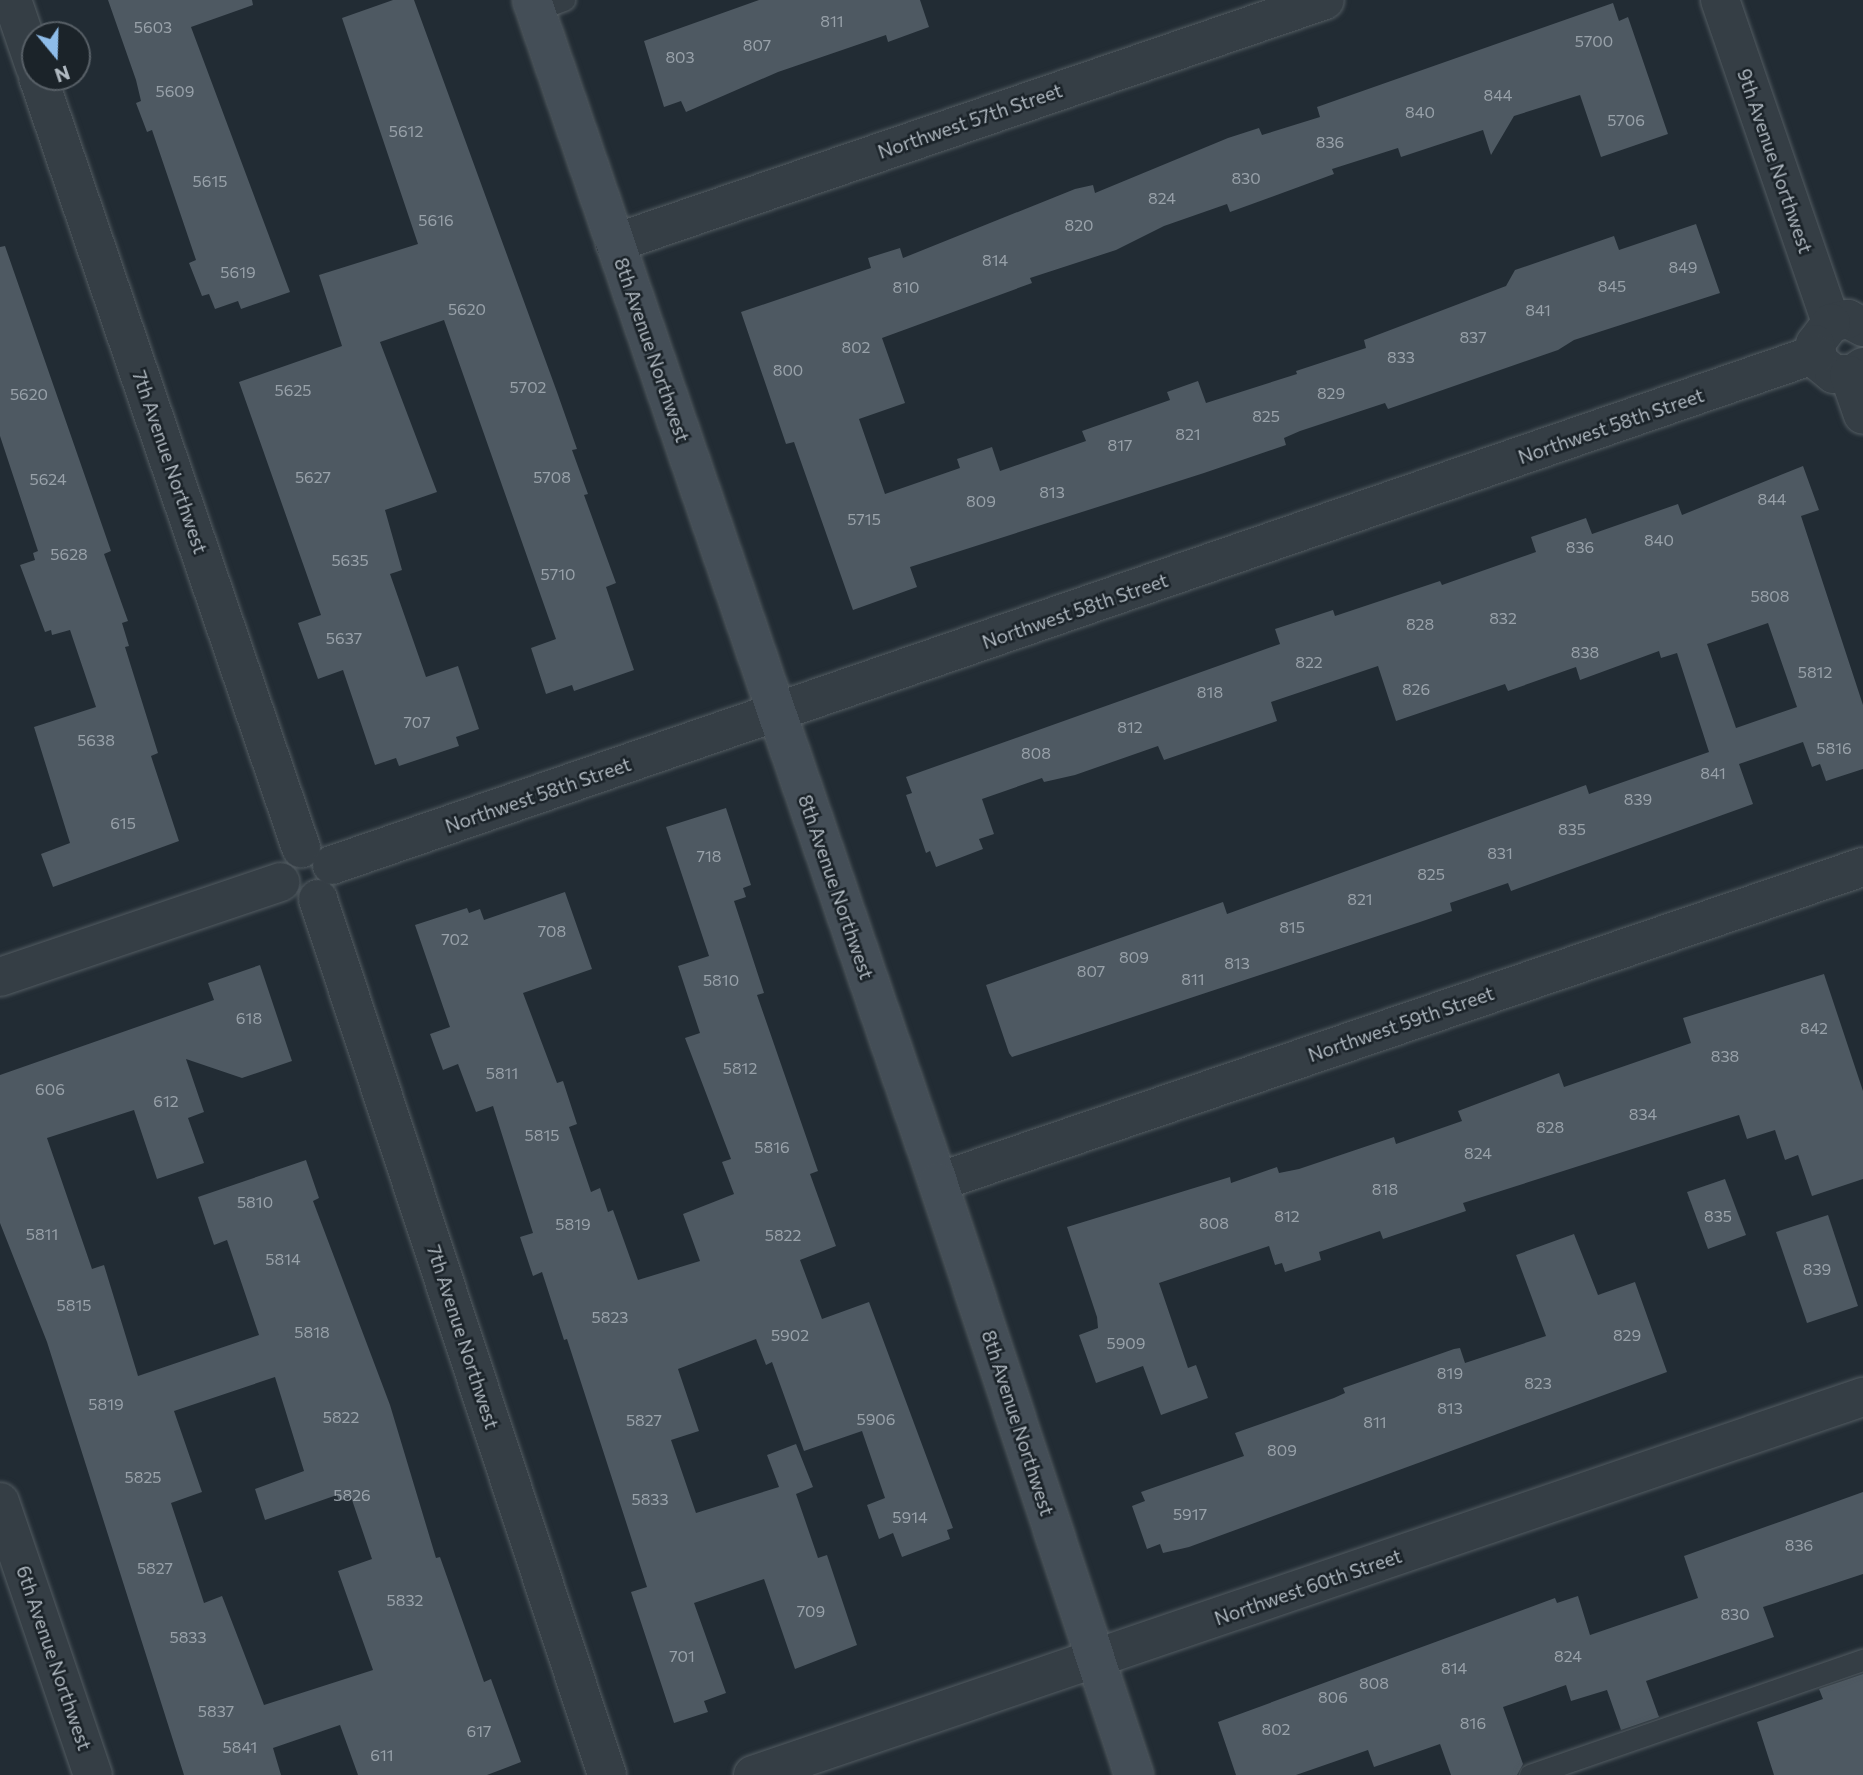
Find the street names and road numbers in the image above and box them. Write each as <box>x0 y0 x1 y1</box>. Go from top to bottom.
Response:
street label: 9th Avenue Northwest <box>1733 66 1817 256</box>
street label: Northwest 57th Street <box>875 79 1065 163</box>
street label: 8th Avenue Northwest <box>610 255 694 445</box>
street label: 7th Avenue Northwest <box>128 367 212 557</box>
street label: Northwest 58th Street <box>1515 383 1707 469</box>
street label: Northwest 58th Street <box>979 568 1171 654</box>
street label: Northwest 58th Street <box>442 752 634 838</box>
street label: 8th Avenue Northwest <box>794 792 878 982</box>
street label: Northwest 59th Street <box>1305 981 1497 1067</box>
street label: 7th Avenue Northwest <box>422 1242 504 1432</box>
street label: 8th Avenue Northwest <box>977 1327 1059 1519</box>
street label: Northwest 60th Street <box>1211 1544 1405 1630</box>
street label: 6th Avenue Northwest <box>12 1563 96 1753</box>

